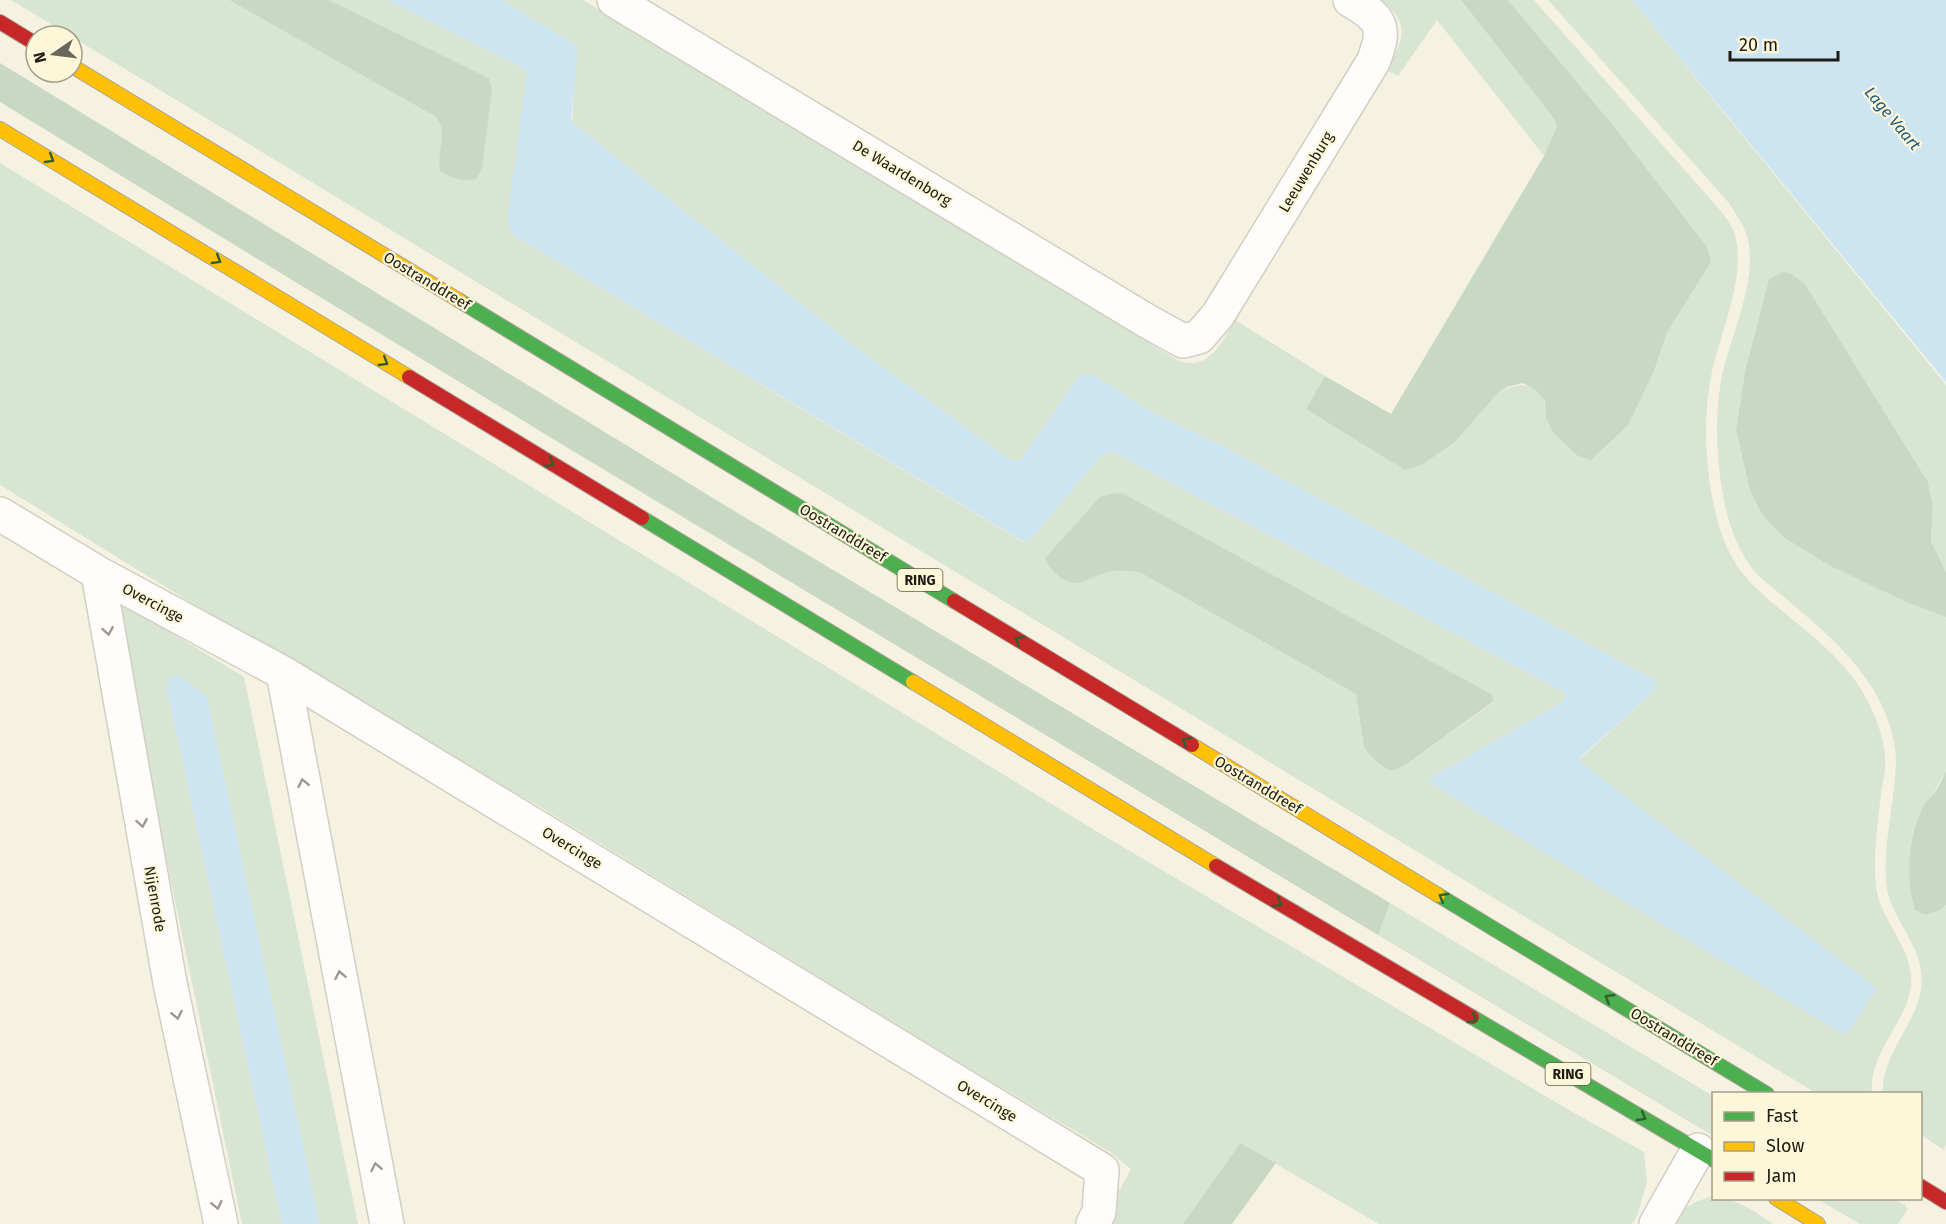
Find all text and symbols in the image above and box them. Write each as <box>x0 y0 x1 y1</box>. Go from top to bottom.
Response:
north arrow <box>24 24 84 84</box>
scale bar <box>1730 24 1838 62</box>
text: 20 m <box>1739 34 1778 56</box>
text: N <box>29 50 50 65</box>
water label: Lage Vaart <box>1861 83 1925 154</box>
street label: Leeuwenburg <box>1275 128 1337 216</box>
street label: De Waardenborg <box>849 136 955 210</box>
one-way arrow <box>44 152 54 164</box>
street label: Oostranddreef <box>380 248 475 315</box>
one-way arrow <box>211 253 221 265</box>
one-way arrow <box>377 354 388 365</box>
one-way arrow <box>544 455 554 467</box>
street label: Oostranddreef <box>796 500 891 567</box>
road number: RING <box>898 569 942 591</box>
street label: Overcinge <box>119 579 187 627</box>
one-way arrow <box>101 625 114 635</box>
one-way arrow <box>1015 636 1025 647</box>
one-way arrow <box>1182 737 1192 749</box>
street label: Oostranddreef <box>1211 752 1306 819</box>
one-way arrow <box>298 779 310 788</box>
one-way arrow <box>135 817 148 827</box>
street label: Overcinge <box>539 823 605 873</box>
street label: Nijenrode <box>140 864 170 934</box>
one-way arrow <box>1439 892 1449 904</box>
one-way arrow <box>1272 896 1282 908</box>
one-way arrow <box>334 970 347 980</box>
one-way arrow <box>1605 993 1615 1005</box>
street label: Oostranddreef <box>1627 1004 1722 1071</box>
one-way arrow <box>169 1009 182 1019</box>
one-way arrow <box>1467 1011 1478 1023</box>
road number: RING <box>1546 1063 1590 1085</box>
street label: Overcinge <box>954 1076 1020 1126</box>
legend <box>1712 1092 1922 1200</box>
text: Fast <box>1766 1105 1799 1127</box>
one-way arrow <box>1636 1110 1646 1122</box>
text: Slow <box>1766 1135 1805 1157</box>
one-way arrow <box>370 1162 383 1172</box>
text: Jam <box>1766 1165 1797 1187</box>
one-way arrow <box>210 1200 223 1210</box>

